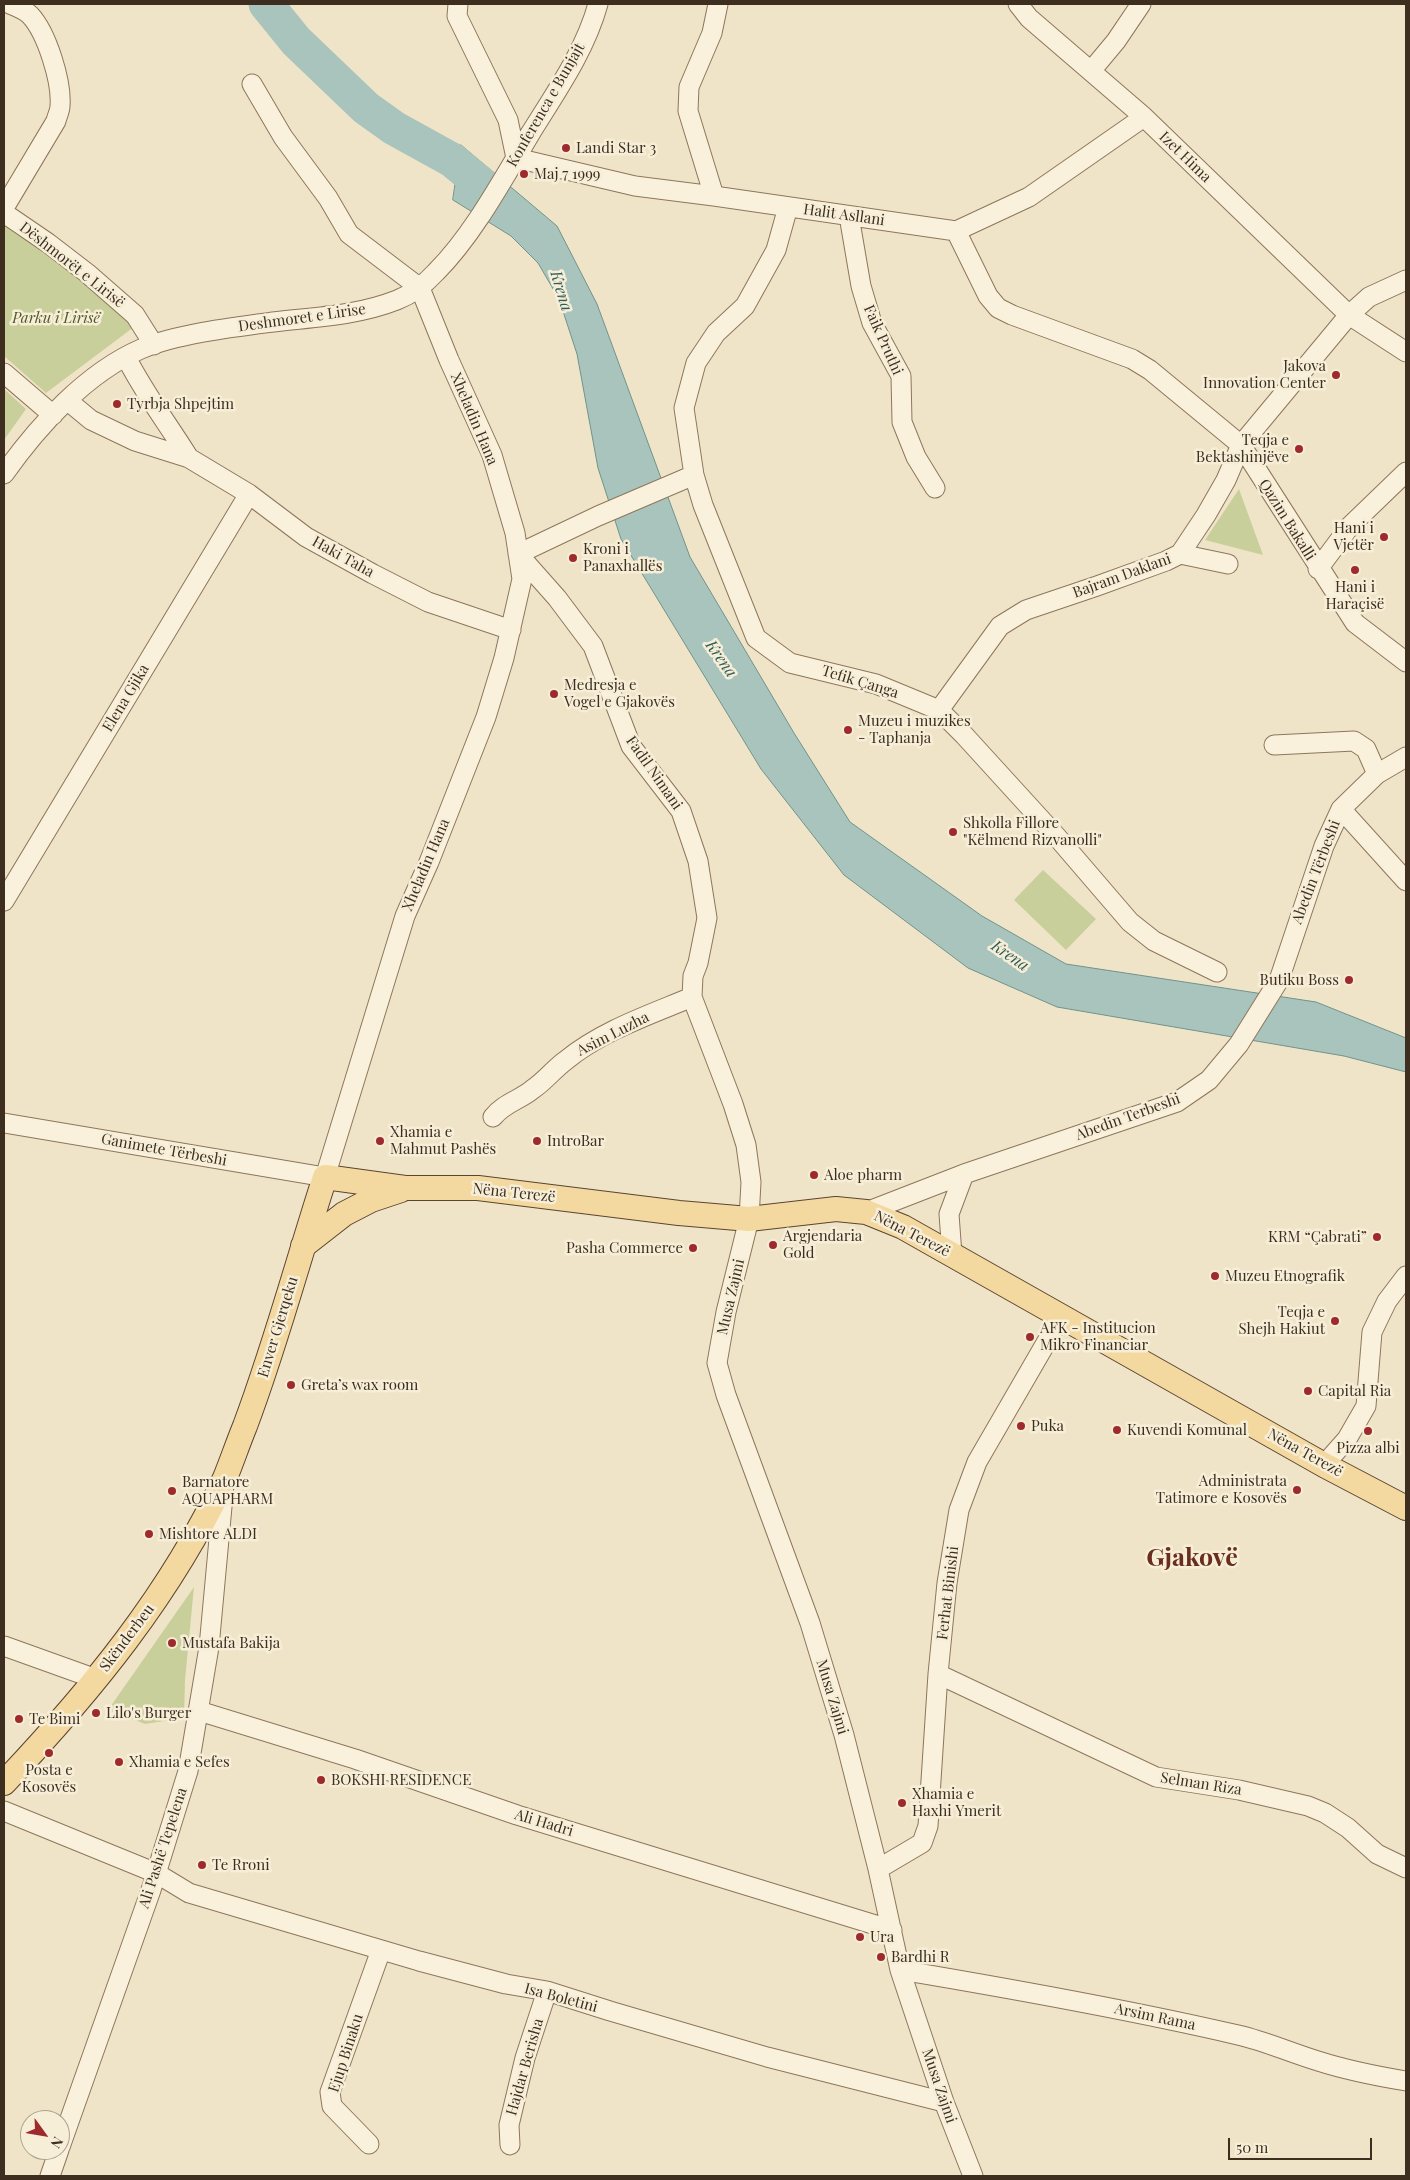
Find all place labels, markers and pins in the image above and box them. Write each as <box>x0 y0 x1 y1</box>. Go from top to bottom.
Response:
place label: Landi Star 3 <box>576 139 656 157</box>
marker: Landi Star 3 <box>560 142 572 154</box>
place label: Maj 7 1999 <box>534 165 600 183</box>
marker: Maj 7 1999 <box>518 168 530 180</box>
place label: Jakova Innovation Center <box>1203 357 1326 392</box>
marker: Jakova Innovation Center <box>1330 369 1342 381</box>
place label: Tyrbja Shpejtim <box>127 395 234 413</box>
marker: Tyrbja Shpejtim <box>111 398 123 410</box>
place label: Teqja e Bektashinjëve <box>1196 431 1289 466</box>
marker: Teqja e Bektashinjëve <box>1293 443 1305 455</box>
place label: Hani i Vjetër <box>1333 519 1374 554</box>
marker: Hani i Vjetër <box>1378 531 1390 543</box>
place label: Kroni i Panaxhallës <box>583 540 662 575</box>
marker: Kroni i Panaxhallës <box>567 552 579 564</box>
marker: Hani i Haraçisë <box>1349 564 1361 576</box>
place label: Hani i Haraçisë <box>1326 578 1384 613</box>
place label: Medresja e Vogel e Gjakovës <box>564 676 675 711</box>
marker: Medresja e Vogel e Gjakovës <box>548 688 560 700</box>
place label: Muzeu i muzikes - Taphanja <box>858 712 971 747</box>
marker: Muzeu i muzikes - Taphanja <box>842 724 854 736</box>
place label: Shkolla Fillore "Këlmend Rizvanolli" <box>963 814 1102 849</box>
marker: Shkolla Fillore "Këlmend Rizvanolli" <box>947 826 959 838</box>
place label: Butiku Boss <box>1260 971 1339 989</box>
marker: Butiku Boss <box>1343 974 1355 986</box>
place label: Xhamia e Mahmut Pashës <box>390 1123 496 1158</box>
place label: IntroBar <box>547 1132 604 1150</box>
marker: Xhamia e Mahmut Pashës <box>374 1135 386 1147</box>
marker: IntroBar <box>531 1135 543 1147</box>
place label: Aloe pharm <box>824 1166 902 1184</box>
marker: Aloe pharm <box>808 1169 820 1181</box>
place label: Argjendaria Gold <box>783 1227 862 1262</box>
place label: KRM “Çabrati” <box>1268 1228 1367 1246</box>
marker: KRM “Çabrati” <box>1371 1231 1383 1243</box>
place label: Pasha Commerce <box>566 1239 683 1257</box>
marker: Argjendaria Gold <box>767 1239 779 1251</box>
marker: Pasha Commerce <box>687 1242 699 1254</box>
place label: Muzeu Etnografik <box>1225 1267 1345 1285</box>
marker: Muzeu Etnografik <box>1209 1270 1221 1282</box>
place label: Teqja e Shejh Hakiut <box>1239 1303 1325 1338</box>
marker: Teqja e Shejh Hakiut <box>1329 1315 1341 1327</box>
place label: AFK - Institucion Mikro Financiar <box>1040 1319 1156 1354</box>
marker: AFK - Institucion Mikro Financiar <box>1024 1331 1036 1343</box>
place label: Greta’s wax room <box>301 1376 418 1394</box>
marker: Greta’s wax room <box>285 1379 297 1391</box>
place label: Capital Ria <box>1318 1382 1391 1400</box>
marker: Capital Ria <box>1302 1385 1314 1397</box>
place label: Puka <box>1031 1417 1064 1435</box>
marker: Puka <box>1015 1420 1027 1432</box>
place label: Kuvendi Komunal <box>1127 1421 1247 1439</box>
marker: Kuvendi Komunal <box>1111 1424 1123 1436</box>
marker: Pizza albi <box>1362 1425 1374 1437</box>
place label: Pizza albi <box>1336 1439 1400 1457</box>
place label: Administrata Tatimore e Kosovës <box>1156 1472 1287 1507</box>
place label: Barnatore AQUAPHARM <box>182 1473 273 1508</box>
marker: Administrata Tatimore e Kosovës <box>1291 1484 1303 1496</box>
marker: Barnatore AQUAPHARM <box>166 1485 178 1497</box>
place label: Mishtore ALDI <box>159 1525 257 1543</box>
marker: Mishtore ALDI <box>143 1528 155 1540</box>
place label: Mustafa Bakija <box>182 1634 280 1652</box>
marker: Mustafa Bakija <box>166 1637 178 1649</box>
place label: Lilo's Burger <box>106 1704 191 1722</box>
marker: Lilo's Burger <box>90 1707 102 1719</box>
place label: Te Bimi <box>29 1710 80 1728</box>
marker: Te Bimi <box>13 1713 25 1725</box>
marker: Posta e Kosovës <box>43 1747 55 1759</box>
place label: Xhamia e Sefes <box>129 1753 230 1771</box>
marker: Xhamia e Sefes <box>113 1756 125 1768</box>
place label: Posta e Kosovës <box>22 1761 76 1796</box>
place label: BOKSHI RESIDENCE <box>331 1771 471 1789</box>
marker: BOKSHI RESIDENCE <box>315 1774 327 1786</box>
place label: Xhamia e Haxhi Ymerit <box>912 1785 1001 1820</box>
marker: Xhamia e Haxhi Ymerit <box>896 1797 908 1809</box>
place label: Te Rroni <box>212 1856 270 1874</box>
marker: Te Rroni <box>196 1859 208 1871</box>
place label: Ura <box>870 1928 894 1946</box>
marker: Ura <box>854 1931 866 1943</box>
place label: Bardhi R <box>891 1948 950 1966</box>
marker: Bardhi R <box>875 1951 887 1963</box>

